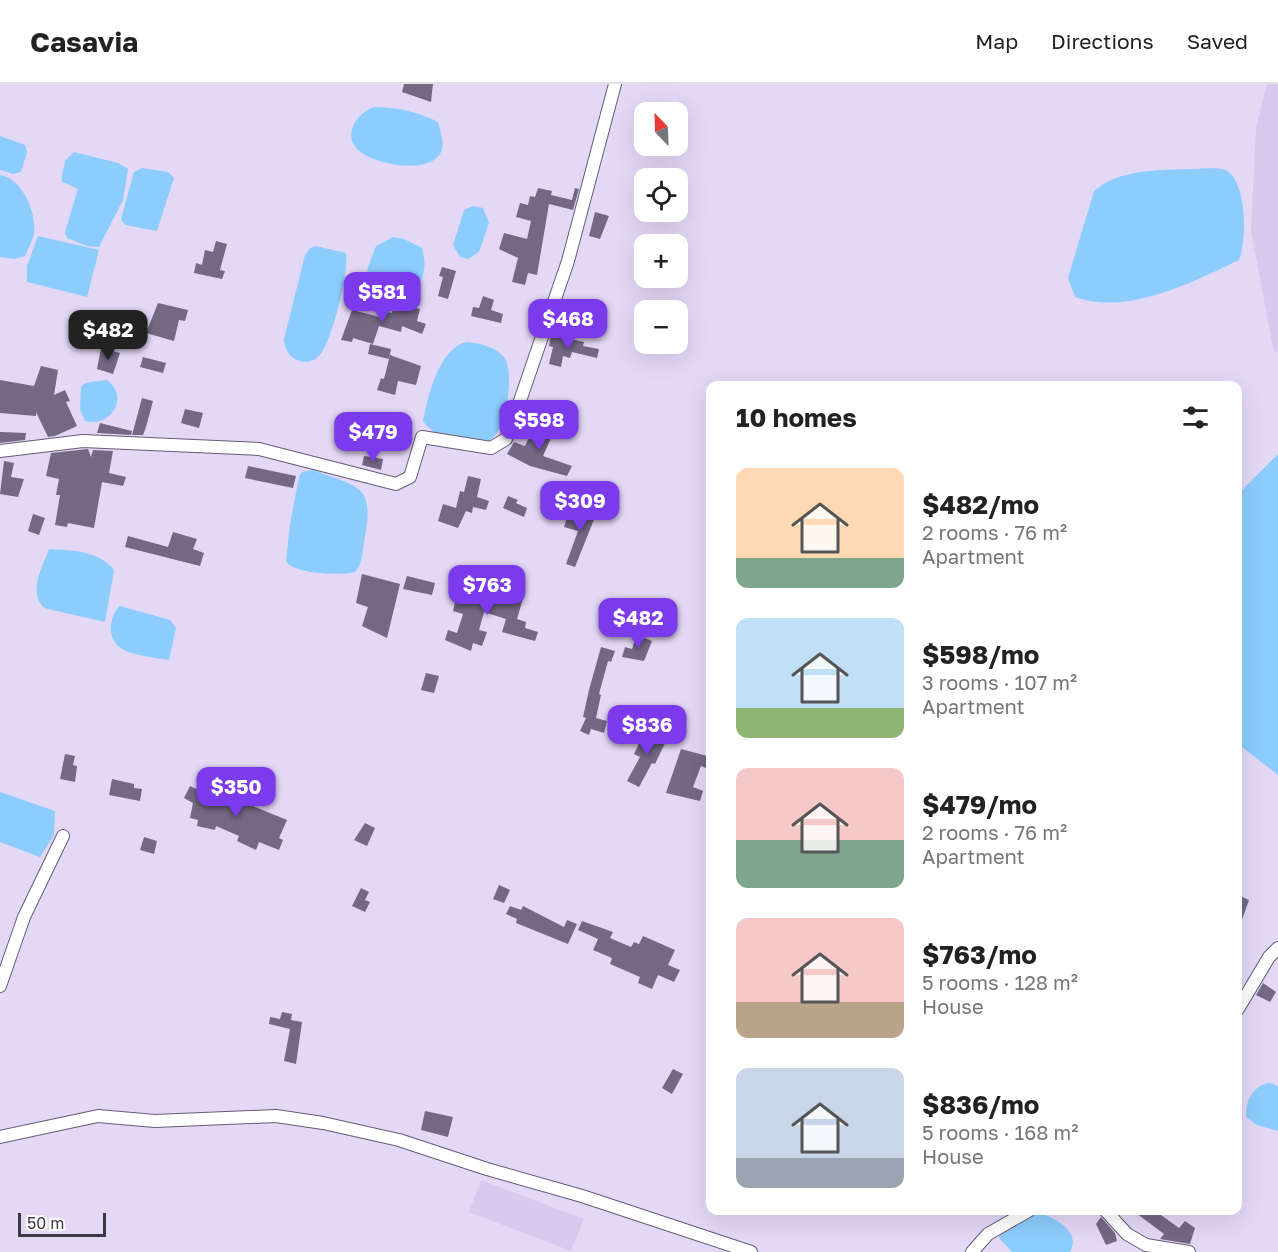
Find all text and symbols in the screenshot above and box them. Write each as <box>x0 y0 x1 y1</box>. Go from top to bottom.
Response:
text: Casavia <box>30 25 138 58</box>
text: Map <box>975 28 1018 54</box>
text: Directions <box>1051 28 1154 54</box>
text: Saved <box>1187 28 1248 54</box>
north arrow <box>634 102 688 156</box>
map controls <box>634 102 688 354</box>
button: locate <box>634 168 688 222</box>
button: + <box>634 234 688 288</box>
pin: $581 <box>346 272 418 323</box>
text: $581 <box>358 279 406 303</box>
pin: $468 <box>532 299 604 350</box>
button: − <box>634 300 688 354</box>
text: $468 <box>542 306 594 330</box>
pin: $482 <box>72 310 144 361</box>
text: $482 <box>83 317 133 341</box>
pin: $598 <box>503 400 575 451</box>
icon: filters <box>1179 401 1212 434</box>
text: 10 homes <box>736 402 857 433</box>
text: $598 <box>513 407 565 431</box>
pin: $479 <box>337 412 409 463</box>
text: $479 <box>348 419 398 443</box>
pin: $309 <box>544 481 616 532</box>
text: $309 <box>554 488 606 512</box>
text: $482/mo <box>922 489 1039 520</box>
icon: home <box>784 492 856 564</box>
text: 2 rooms · 76 m² <box>922 520 1067 544</box>
text: Apartment <box>922 544 1025 568</box>
pin: $763 <box>451 565 523 616</box>
text: $763 <box>462 572 512 596</box>
pin: $482 <box>602 598 674 649</box>
text: $482 <box>613 605 663 629</box>
text: $598/mo <box>922 639 1039 670</box>
icon: home <box>784 642 856 714</box>
text: 3 rooms · 107 m² <box>922 670 1077 694</box>
text: Apartment <box>922 694 1025 718</box>
pin: $836 <box>611 705 683 756</box>
text: $836 <box>621 712 673 736</box>
pin: $350 <box>200 767 272 818</box>
text: $350 <box>211 774 261 798</box>
text: $479/mo <box>922 789 1037 820</box>
icon: home <box>784 792 856 864</box>
text: 2 rooms · 76 m² <box>922 820 1067 844</box>
text: Apartment <box>922 844 1025 868</box>
text: $763/mo <box>922 939 1037 970</box>
icon: home <box>784 942 856 1014</box>
text: 5 rooms · 128 m² <box>922 970 1078 994</box>
text: House <box>922 994 984 1018</box>
text: $836/mo <box>922 1089 1039 1120</box>
icon: home <box>784 1092 856 1164</box>
text: 5 rooms · 168 m² <box>922 1120 1078 1144</box>
text: House <box>922 1144 984 1168</box>
scale bar <box>18 1210 106 1238</box>
text: 50 m <box>27 1213 64 1233</box>

